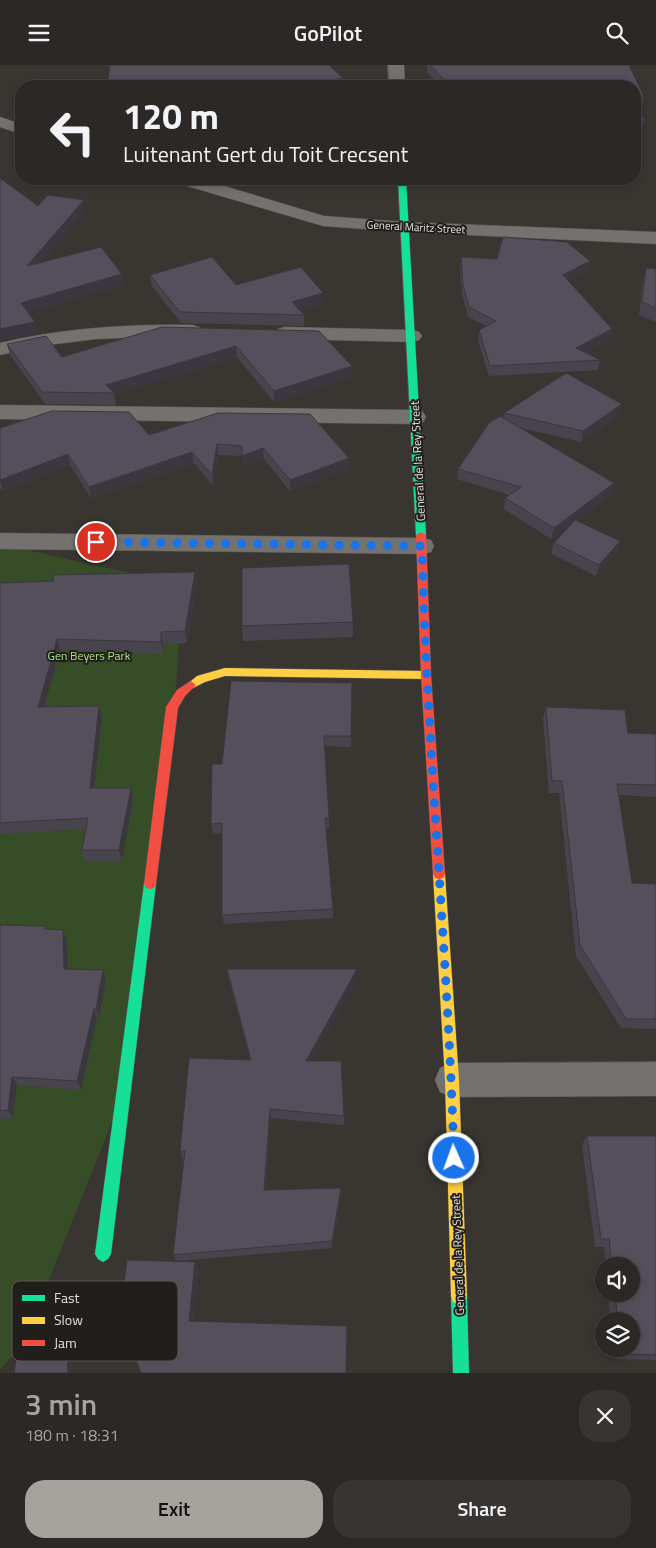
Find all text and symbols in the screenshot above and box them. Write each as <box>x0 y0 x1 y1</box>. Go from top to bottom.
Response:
text: GoPilot <box>294 16 362 50</box>
icon: menu <box>25 19 53 47</box>
icon: search <box>603 19 631 47</box>
text: 120 m <box>123 89 219 143</box>
icon: left <box>40 100 105 165</box>
text: Luitenant Gert du Toit Crecsent <box>123 137 408 171</box>
street label: General Maritz Street <box>366 216 466 238</box>
street label: General de la Rey Street <box>405 400 430 522</box>
pin <box>75 521 117 563</box>
icon: arrive <box>82 528 110 556</box>
park label: Gen Beyers Park <box>48 646 131 665</box>
position arrow <box>427 1131 479 1183</box>
street label: General de la Rey Street <box>446 1194 469 1316</box>
map controls <box>595 1257 640 1357</box>
button: sound <box>595 1257 640 1302</box>
legend <box>12 1281 178 1361</box>
text: Fast <box>54 1287 79 1308</box>
text: Slow <box>54 1309 83 1330</box>
button: layers <box>595 1312 640 1357</box>
text: Jam <box>54 1332 77 1353</box>
text: 3 min <box>25 1381 97 1427</box>
button: close <box>579 1390 631 1442</box>
text: 180 m · 18:31 <box>25 1423 119 1447</box>
button: Exit <box>25 1480 323 1538</box>
button: Share <box>333 1480 631 1538</box>

